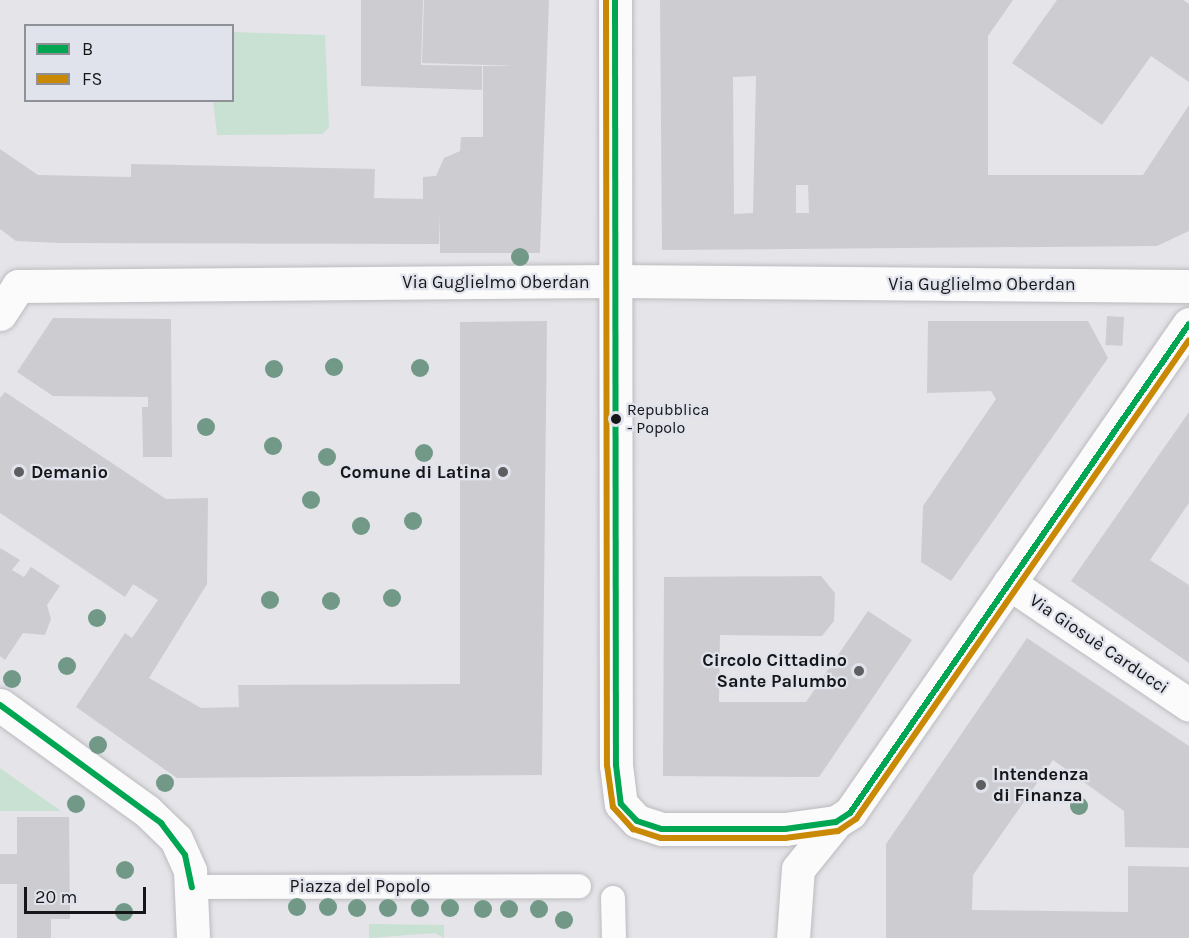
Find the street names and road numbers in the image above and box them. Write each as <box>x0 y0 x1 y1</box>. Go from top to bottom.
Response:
street label: Via Guglielmo Oberdan <box>402 271 590 293</box>
street label: Via Guglielmo Oberdan <box>888 273 1076 295</box>
street label: Via Giosuè Carducci <box>1025 589 1173 699</box>
street label: Piazza del Popolo <box>290 875 430 897</box>

